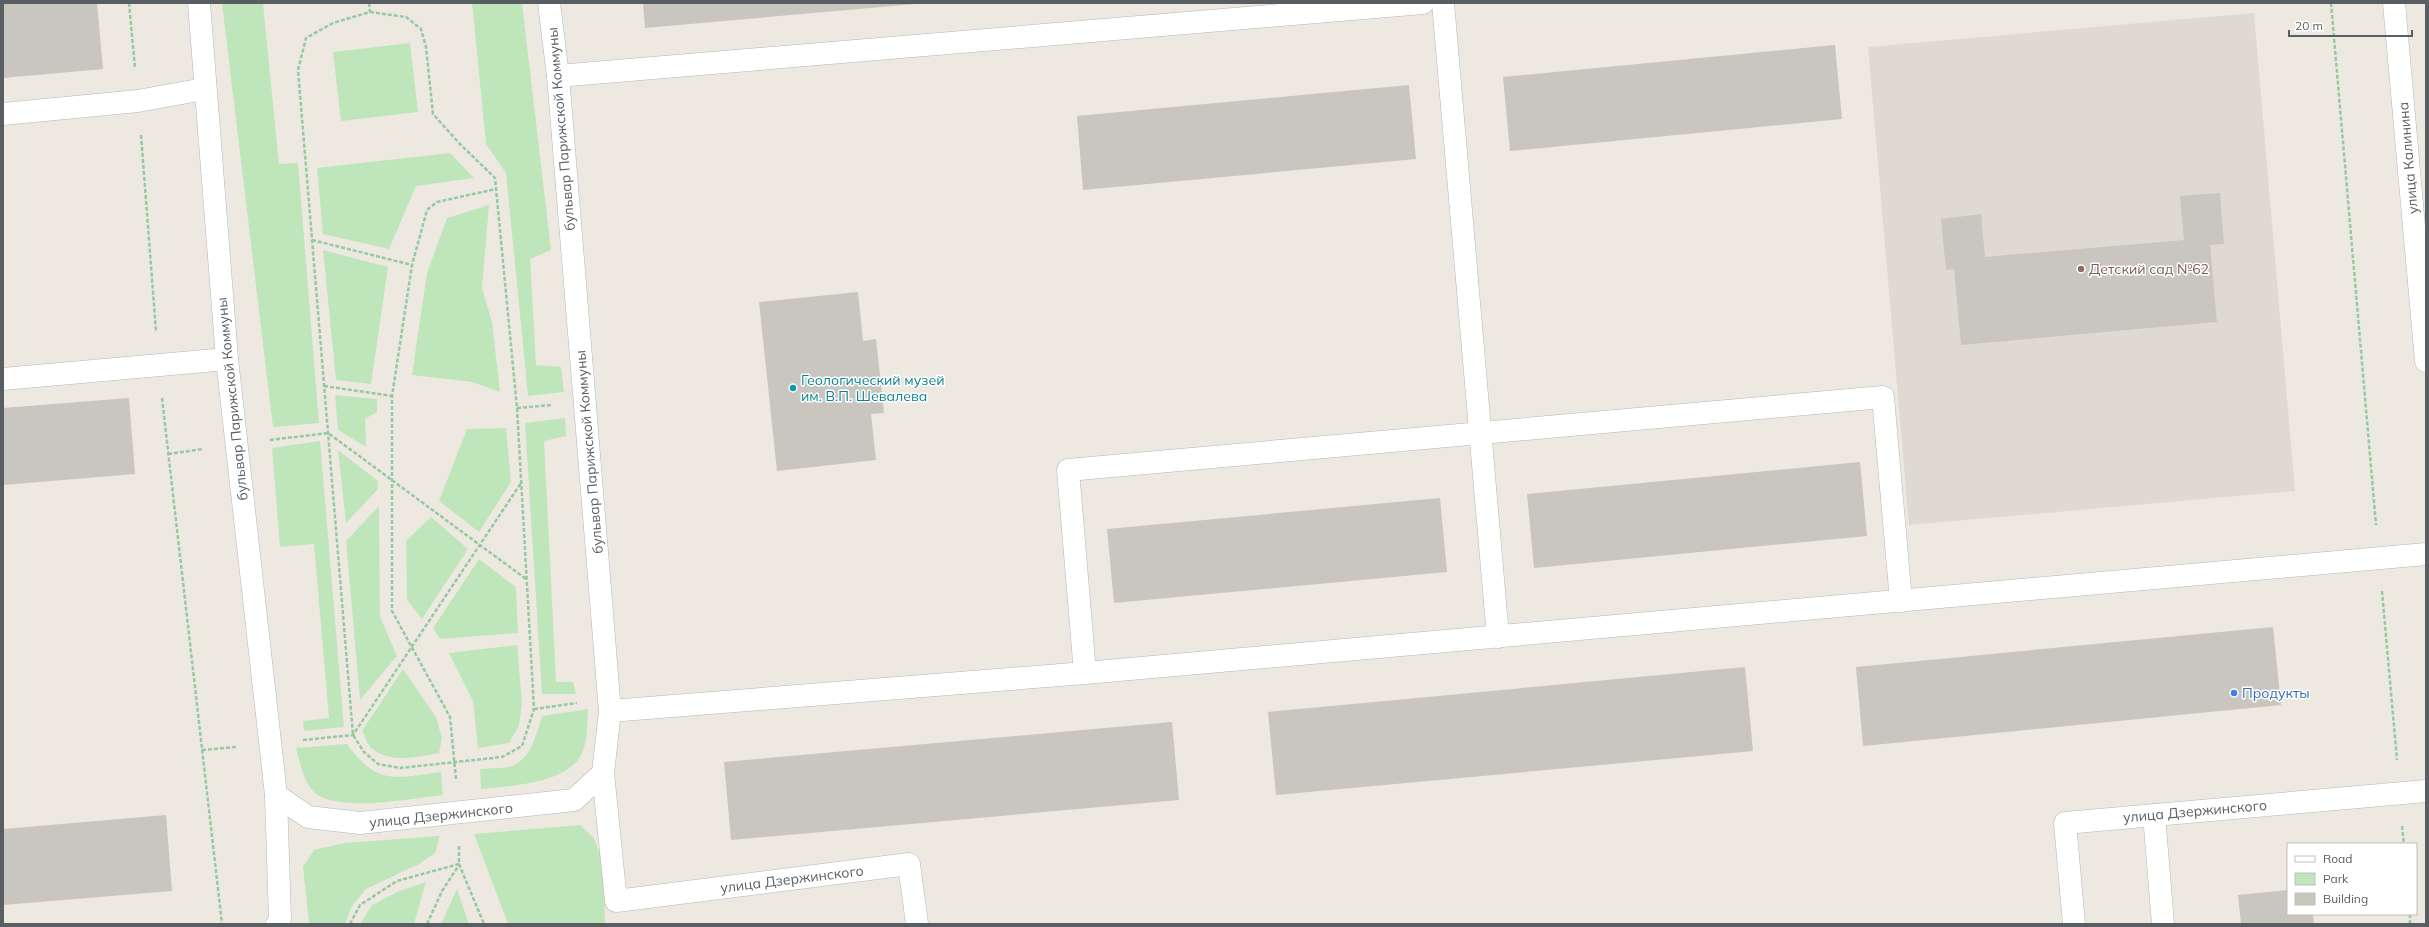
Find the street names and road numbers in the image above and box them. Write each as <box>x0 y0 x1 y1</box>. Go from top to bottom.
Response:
street label: бульвар Парижской Коммуны <box>543 26 579 232</box>
street label: улица Калинина <box>2394 101 2422 215</box>
street label: бульвар Парижской Коммуны <box>212 296 252 502</box>
street label: бульвар Парижской Коммуны <box>571 349 607 555</box>
street label: улица Дзержинского <box>2122 796 2268 826</box>
street label: улица Дзержинского <box>368 799 514 831</box>
street label: улица Дзержинского <box>719 861 865 897</box>

